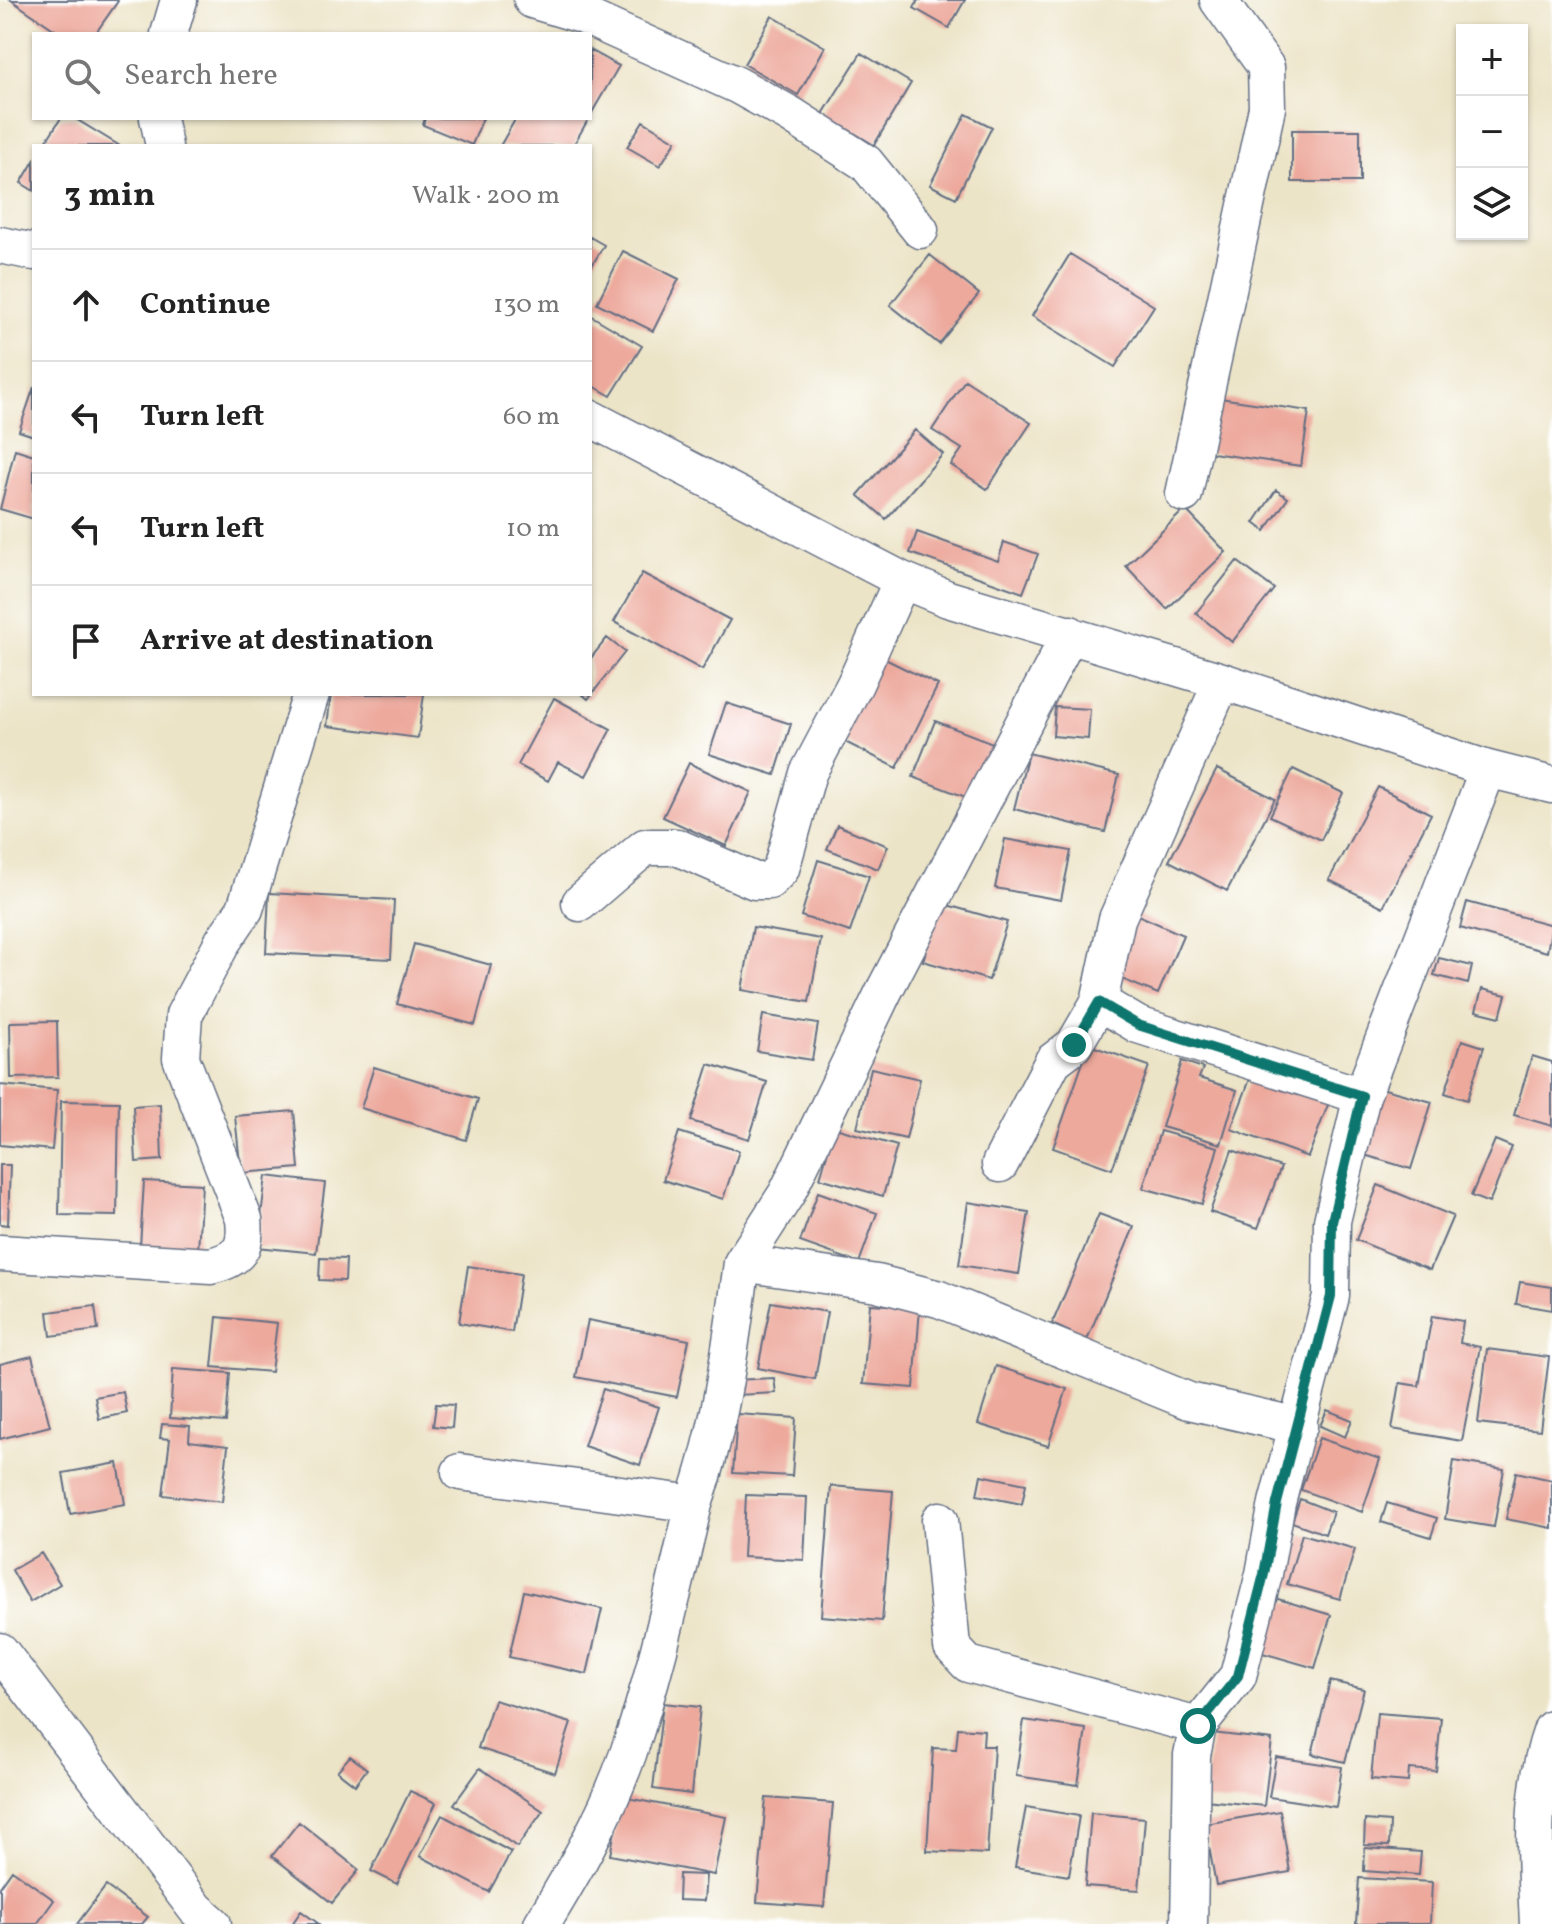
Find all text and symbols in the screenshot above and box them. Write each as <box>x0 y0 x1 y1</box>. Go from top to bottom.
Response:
map controls <box>1456 24 1528 240</box>
button: + <box>1456 24 1528 96</box>
search box <box>32 32 592 120</box>
icon: search <box>60 54 104 98</box>
text: Search here <box>124 55 278 97</box>
button: − <box>1456 96 1528 168</box>
button: layers <box>1456 168 1528 240</box>
text: 3 min <box>64 173 155 220</box>
text: Walk · 200 m <box>412 178 560 214</box>
icon: ahead <box>64 283 108 327</box>
text: Continue <box>140 284 271 326</box>
text: 130 m <box>493 287 560 323</box>
icon: left <box>64 395 108 439</box>
text: Turn left <box>140 396 264 438</box>
text: 60 m <box>503 399 560 435</box>
icon: left <box>64 507 108 551</box>
text: Turn left <box>140 508 264 550</box>
text: 10 m <box>506 511 560 547</box>
icon: arrive <box>64 619 108 663</box>
text: Arrive at destination <box>140 620 434 662</box>
route end <box>1056 1027 1092 1063</box>
route start <box>1180 1708 1216 1744</box>

